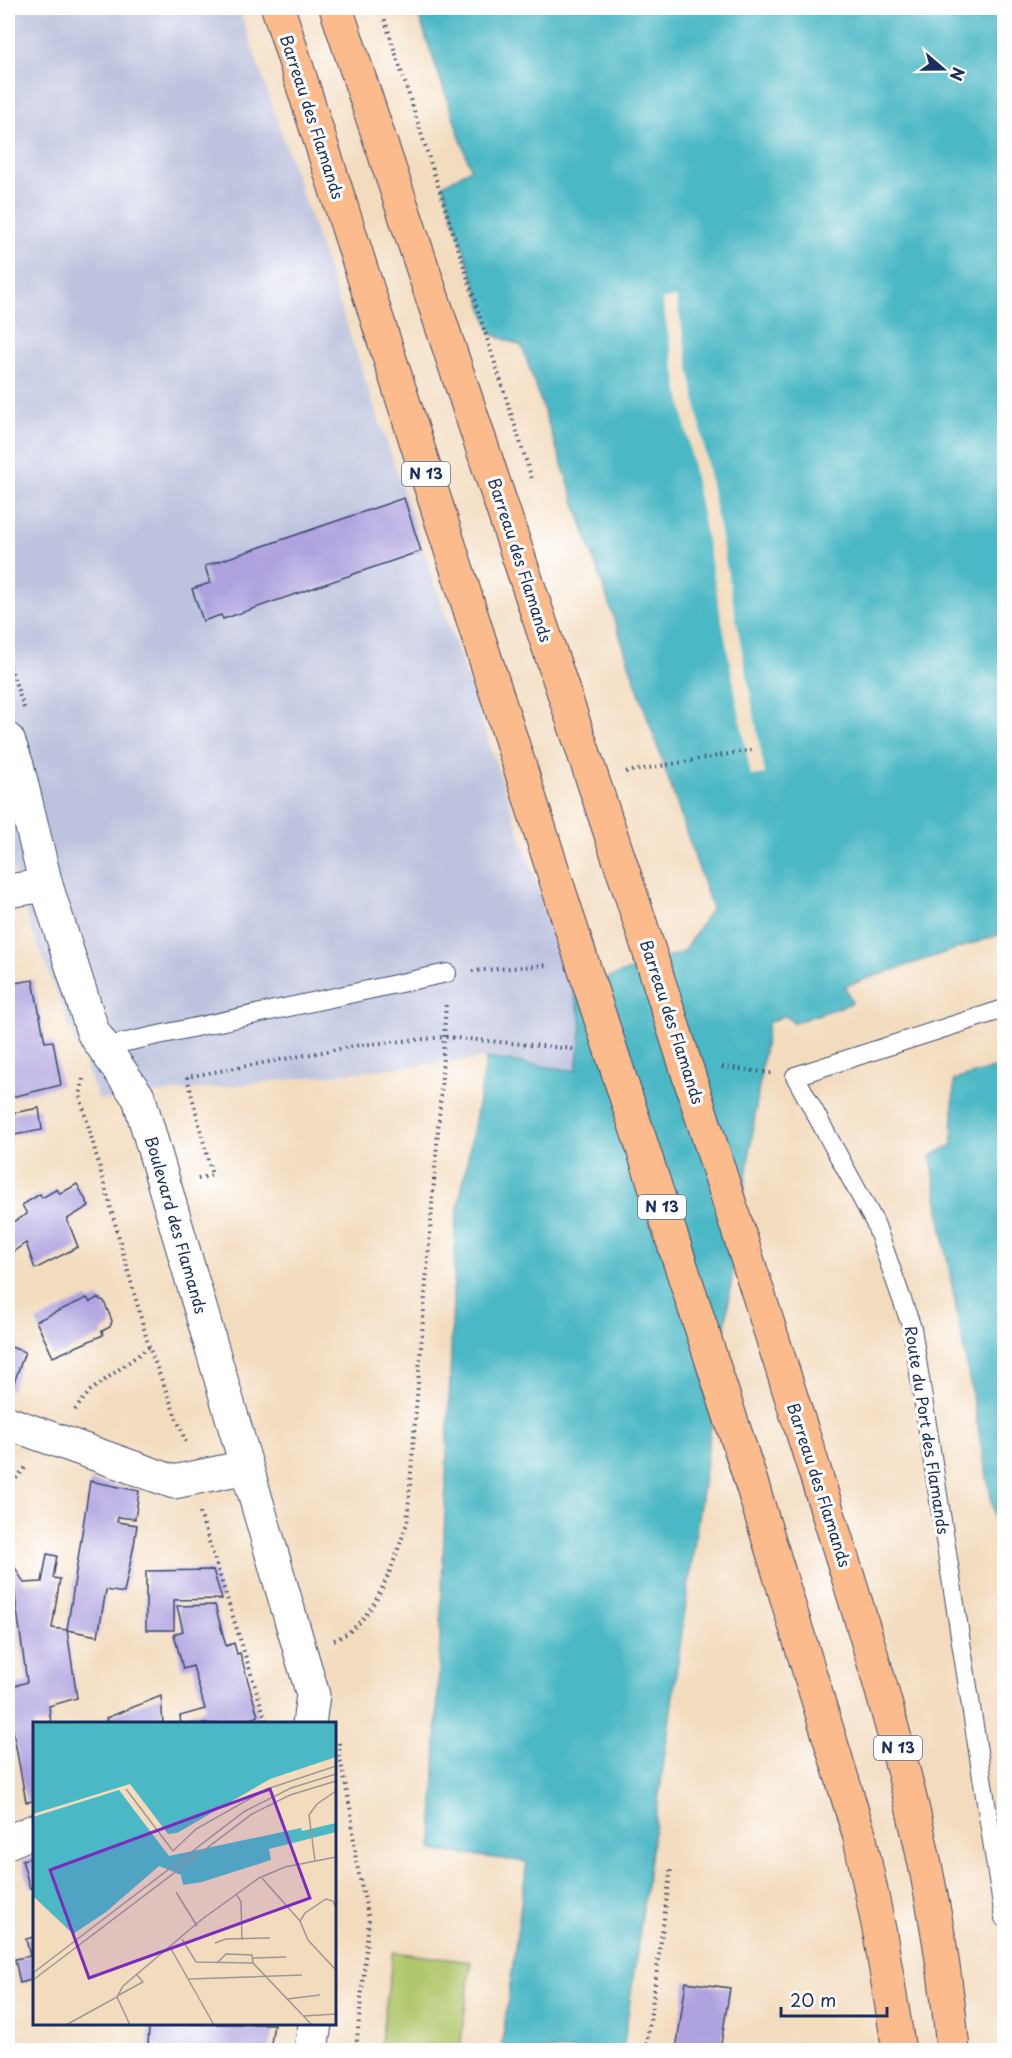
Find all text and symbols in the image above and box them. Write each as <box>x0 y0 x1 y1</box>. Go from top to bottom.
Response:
street label: Barreau des Flamands <box>275 31 351 202</box>
north arrow <box>913 39 973 99</box>
text: N <box>945 64 971 85</box>
road number: N 13 <box>402 462 450 486</box>
street label: Barreau des Flamands <box>483 474 559 645</box>
street label: Barreau des Flamands <box>635 936 711 1107</box>
street label: Boulevard des Flamands <box>140 1133 214 1317</box>
road number: N 13 <box>638 1195 686 1219</box>
street label: Route du Port des Flamands <box>900 1324 956 1536</box>
street label: Barreau des Flamands <box>782 1399 858 1570</box>
inset map <box>33 1722 336 2025</box>
road number: N 13 <box>874 1736 922 1760</box>
scale bar <box>781 1980 888 2018</box>
text: 20 m <box>790 1986 836 2013</box>

